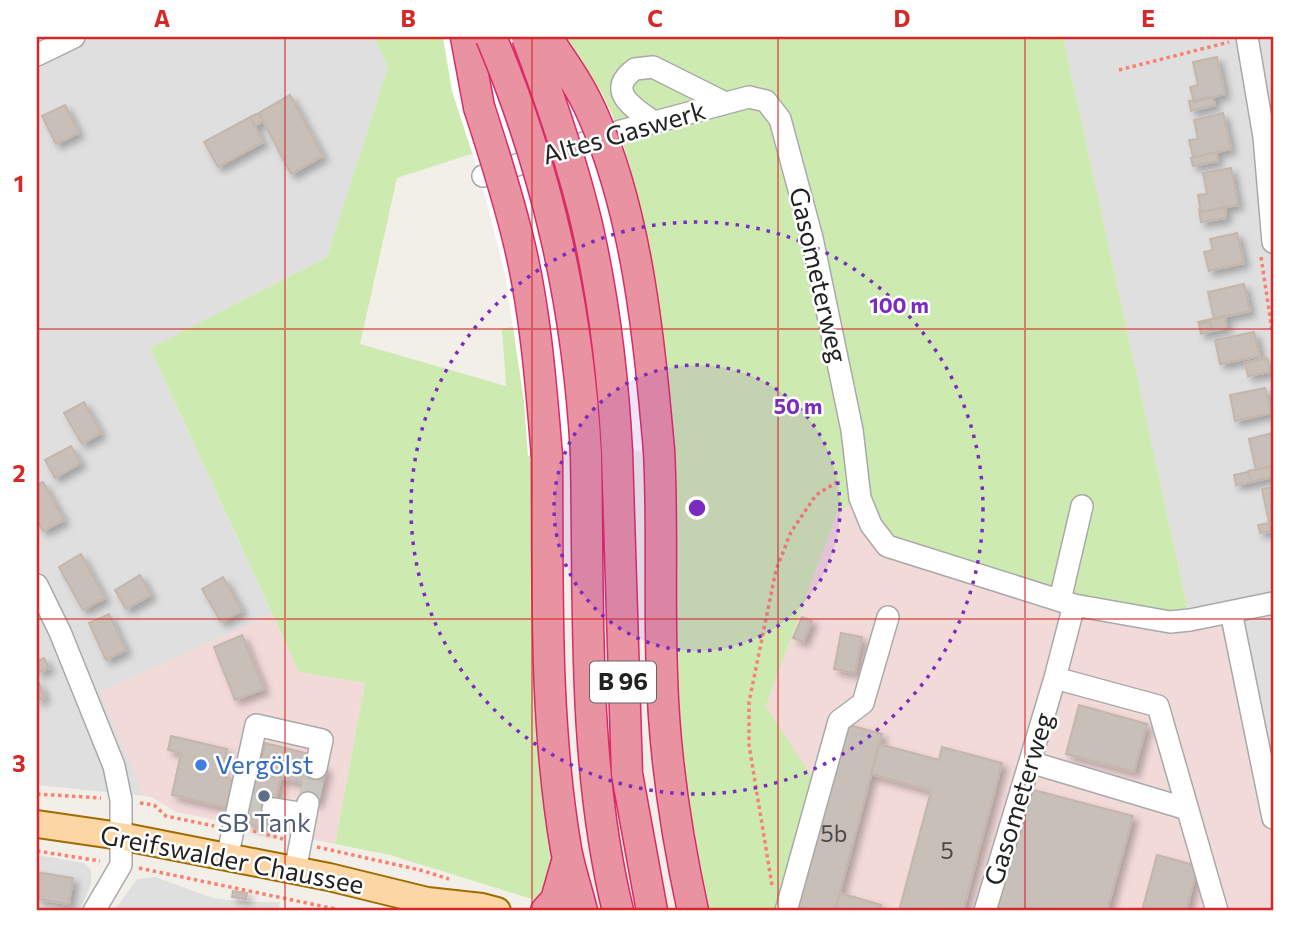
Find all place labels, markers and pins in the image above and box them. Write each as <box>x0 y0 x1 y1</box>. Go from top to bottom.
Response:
centre of rings <box>685 496 709 520</box>
place label: Vergölst <box>215 748 314 779</box>
marker: Vergölst <box>193 757 209 773</box>
marker: SB Tank <box>256 788 272 804</box>
place label: SB Tank <box>217 806 311 837</box>

